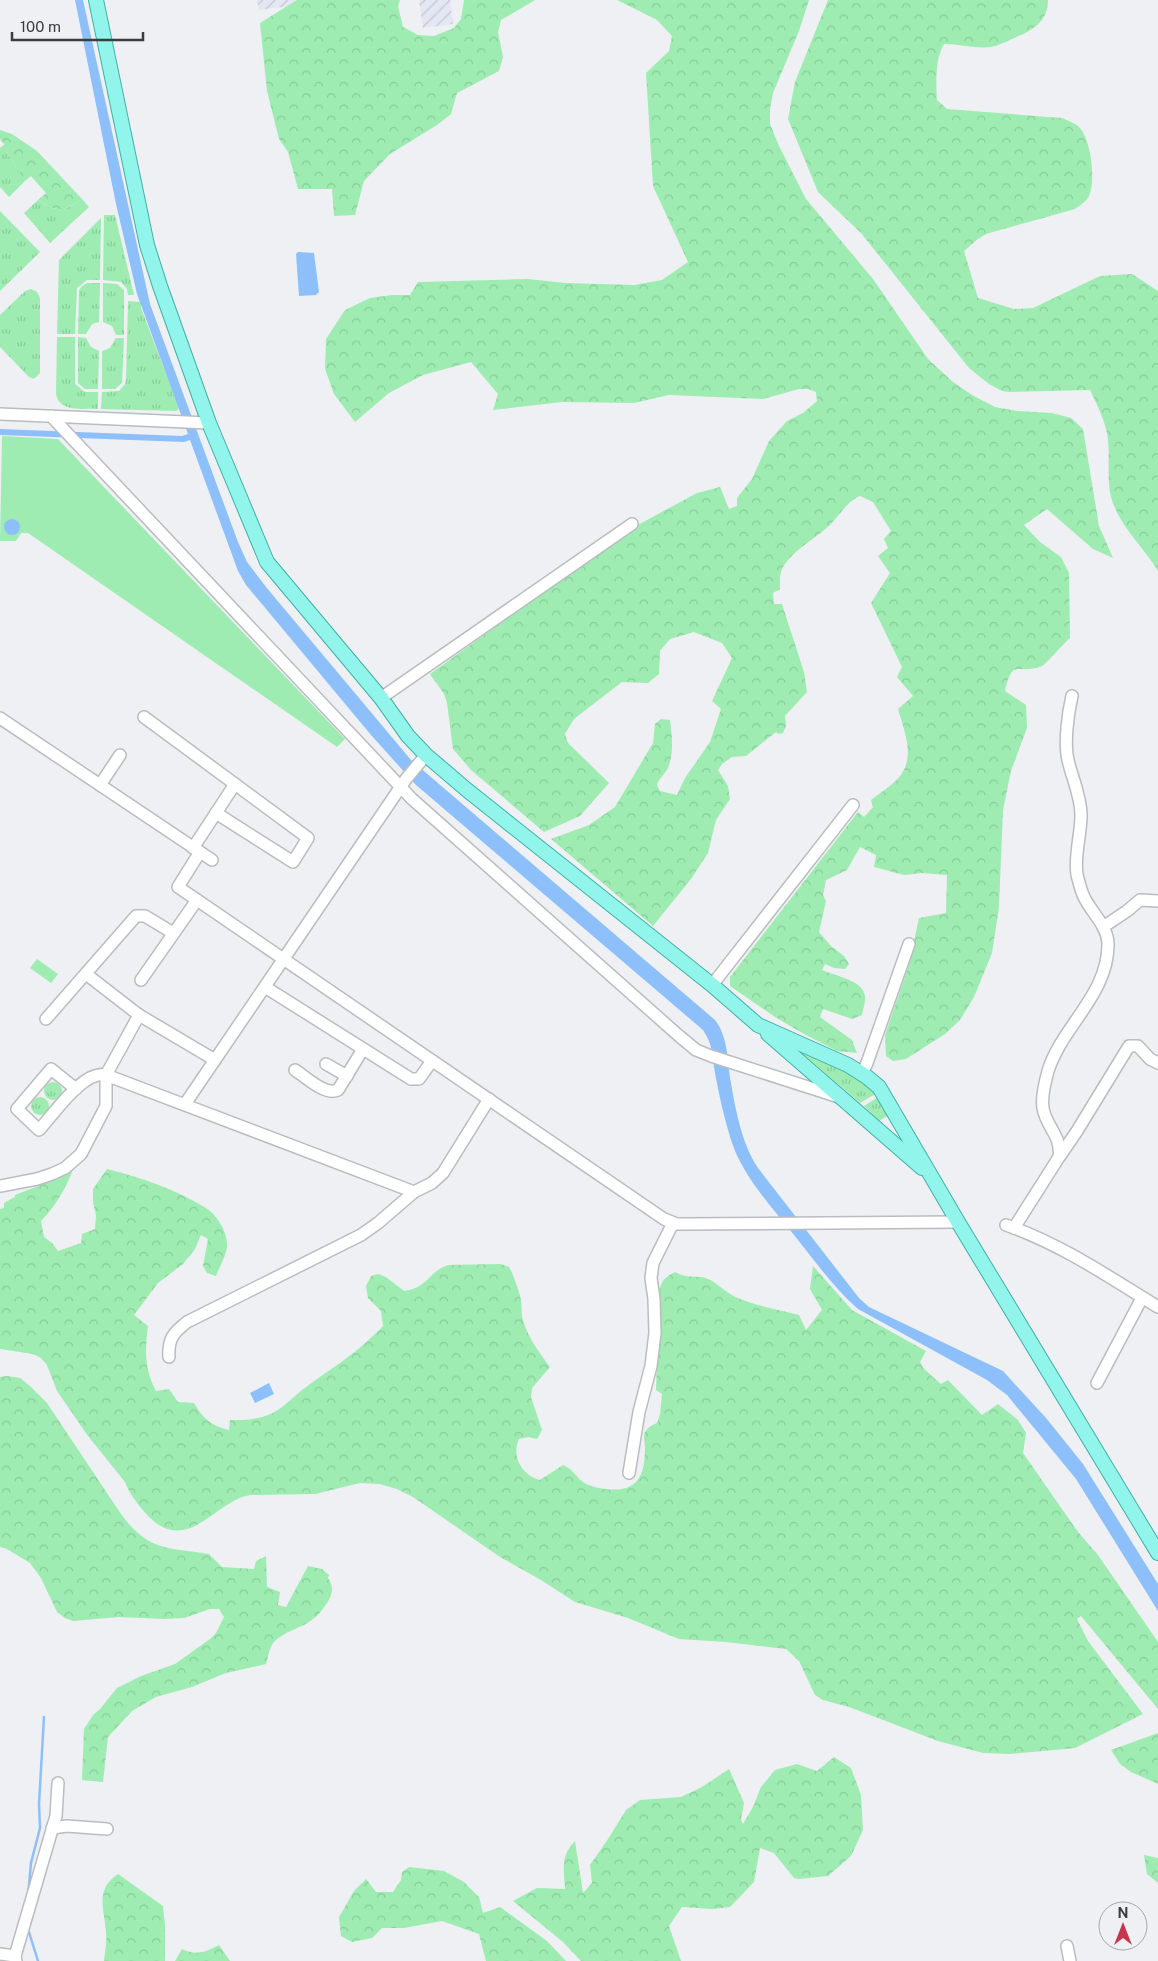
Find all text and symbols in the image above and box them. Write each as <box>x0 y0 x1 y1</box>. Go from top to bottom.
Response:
scale bar <box>12 10 144 42</box>
text: 100 m <box>20 18 61 35</box>
north arrow <box>1098 1901 1148 1951</box>
text: N <box>1118 1905 1128 1921</box>

